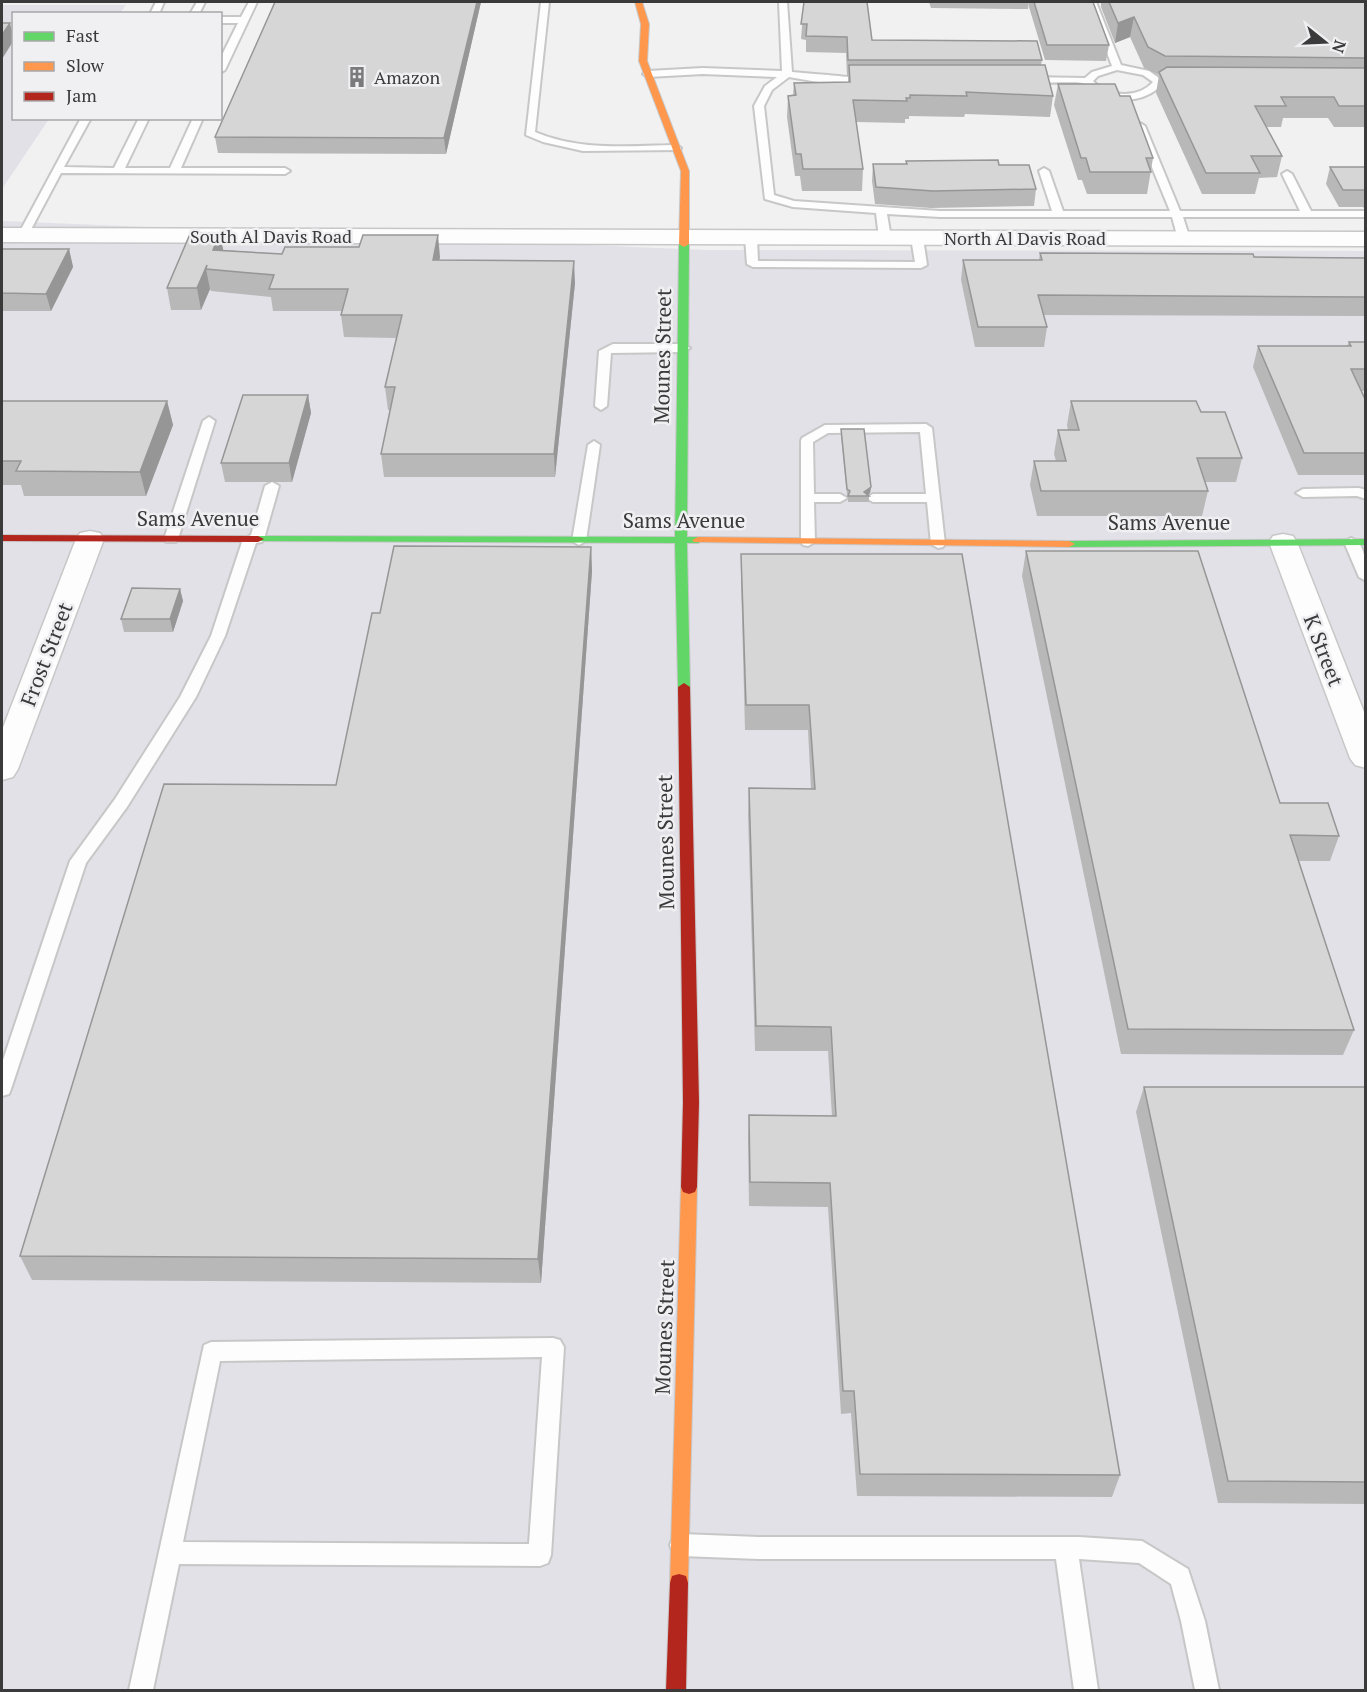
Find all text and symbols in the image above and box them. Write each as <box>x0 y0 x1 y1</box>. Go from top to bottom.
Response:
legend <box>12 12 222 120</box>
north arrow <box>1295 12 1355 72</box>
text: Fast <box>66 23 100 47</box>
text: N <box>1327 37 1352 56</box>
text: Slow <box>66 53 105 77</box>
building icon: Amazon <box>345 65 369 89</box>
place label: Amazon <box>374 65 440 89</box>
text: Jam <box>66 83 97 107</box>
street label: South Al Davis Road <box>190 224 352 248</box>
street label: North Al Davis Road <box>944 226 1106 250</box>
street label: Mounes Street <box>647 288 677 424</box>
street label: Sams Avenue <box>137 504 259 532</box>
street label: Sams Avenue <box>623 506 745 534</box>
street label: Sams Avenue <box>1108 508 1230 536</box>
street label: Frost Street <box>13 598 79 710</box>
street label: K Street <box>1298 610 1351 690</box>
street label: Mounes Street <box>650 774 680 910</box>
street label: Mounes Street <box>648 1259 680 1395</box>

